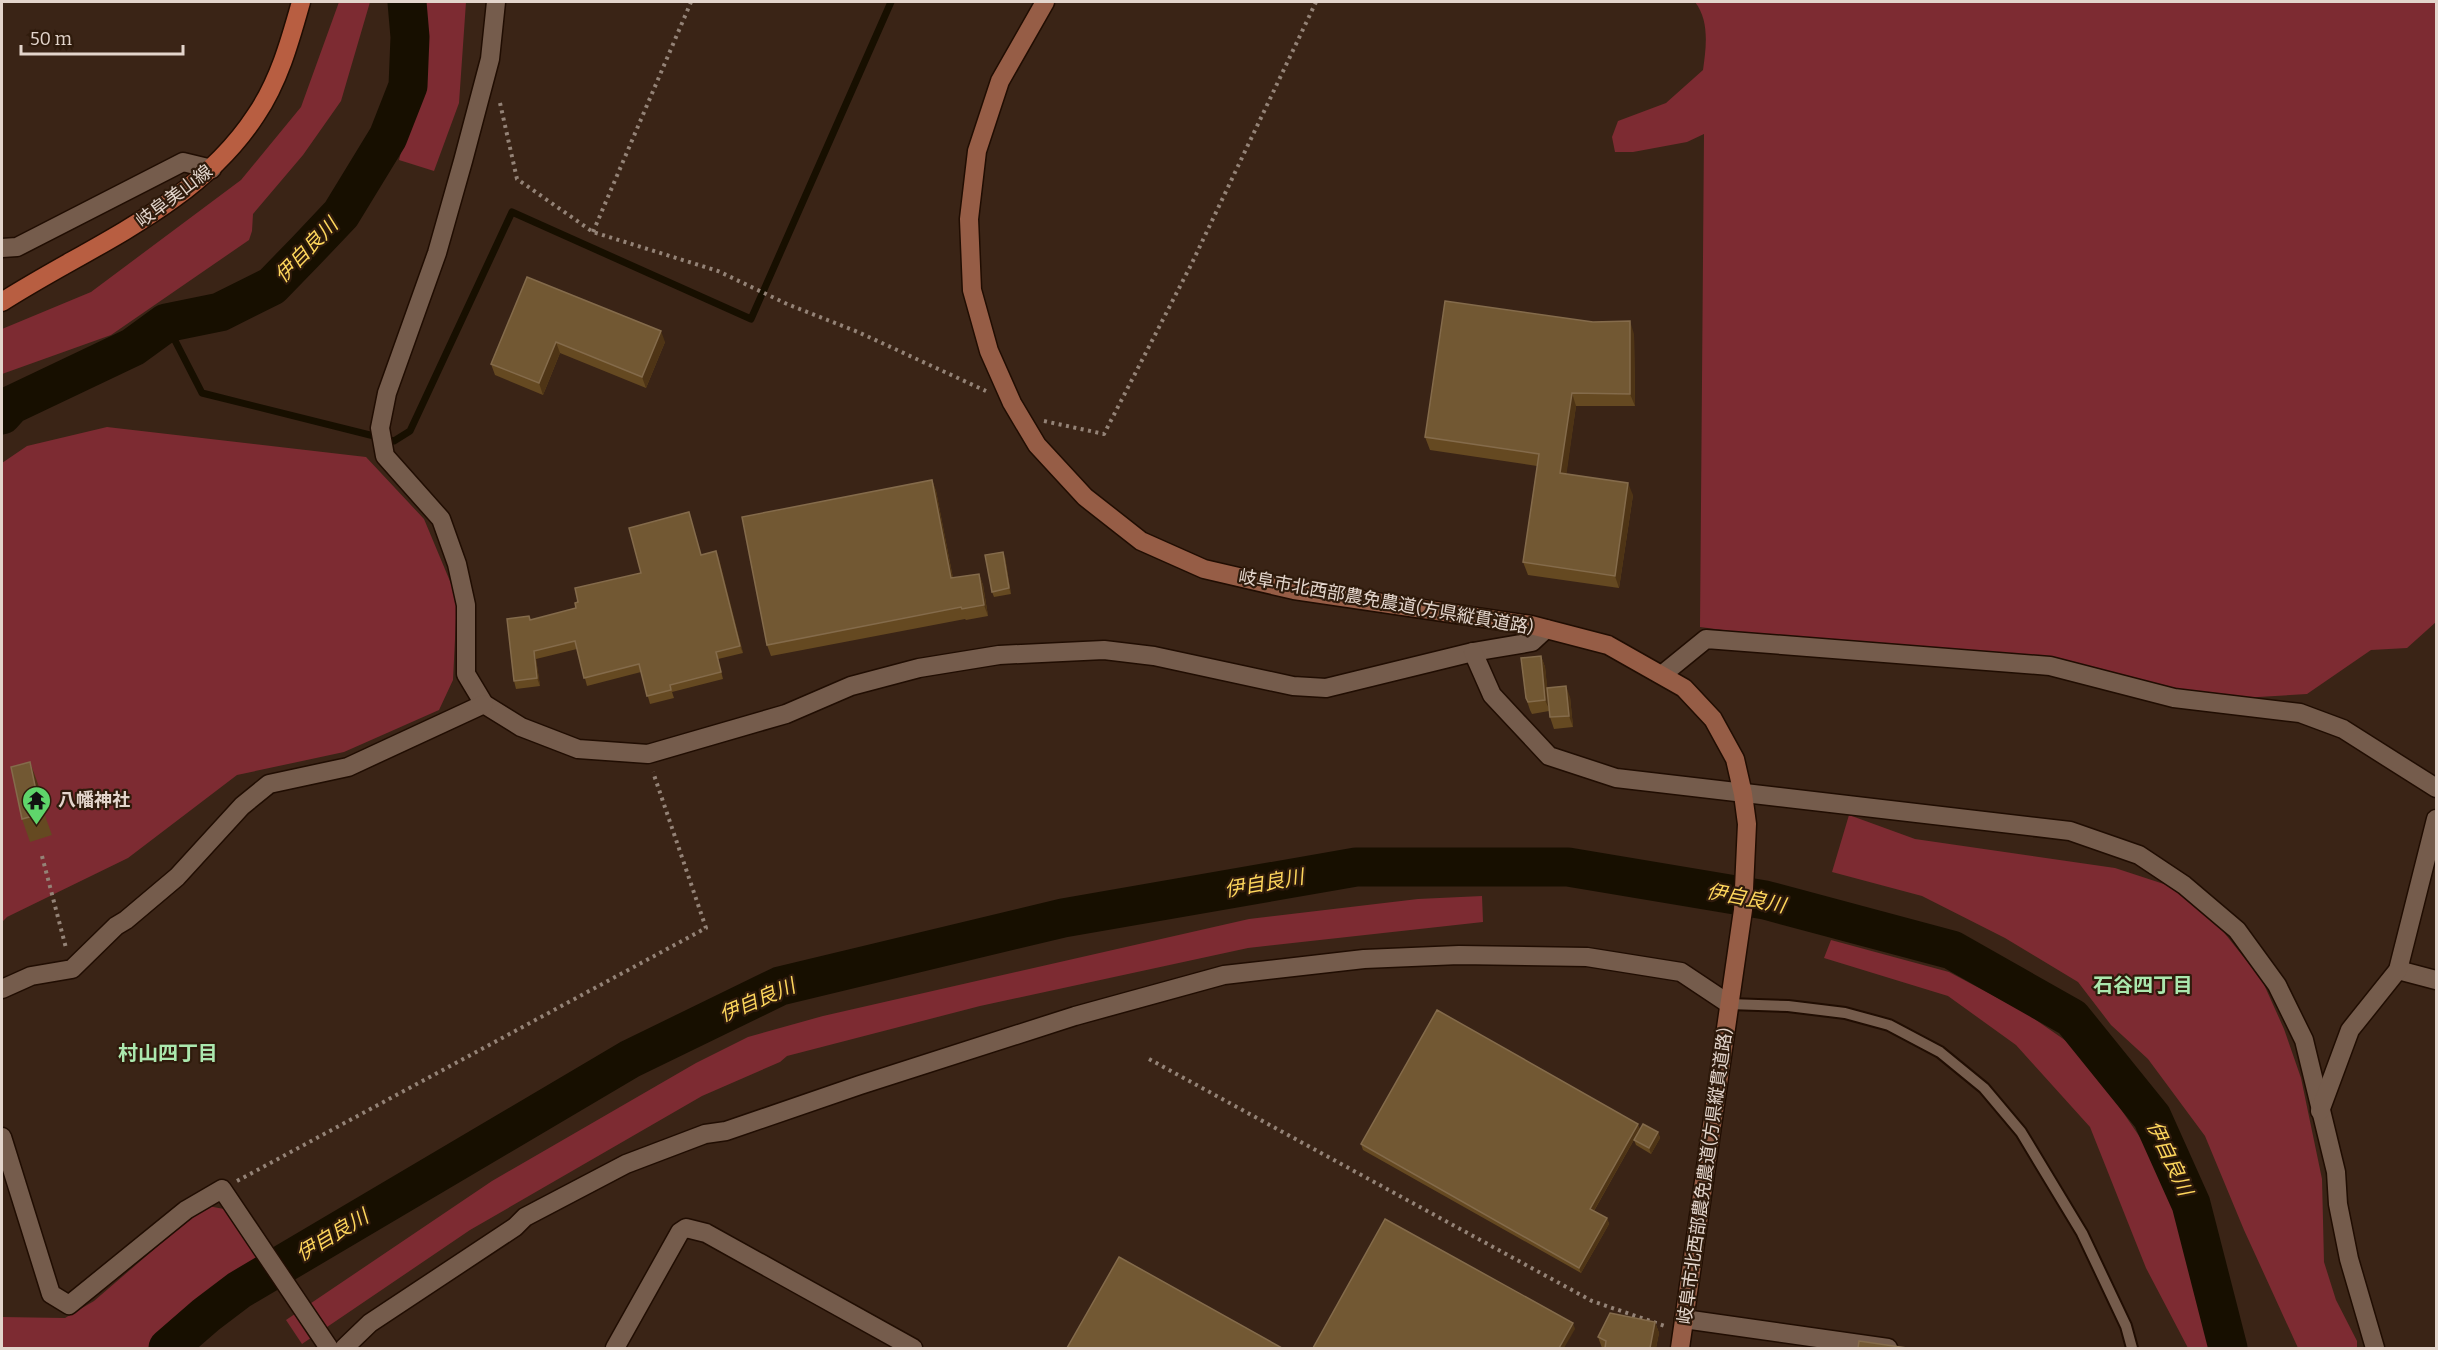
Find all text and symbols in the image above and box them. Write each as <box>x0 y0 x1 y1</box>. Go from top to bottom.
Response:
scale bar <box>21 18 183 56</box>
text: 50 m <box>30 28 72 50</box>
street label: 岐阜美山線 <box>131 160 217 232</box>
water label: 伊自良川 <box>270 211 344 287</box>
street label: 岐阜市北西部農免農道(方県縦貫道路) <box>1237 565 1535 639</box>
temple icon: 八幡神社 <box>21 784 53 826</box>
place label: 八幡神社 <box>58 789 130 811</box>
water label: 伊自良川 <box>1223 864 1307 902</box>
water label: 伊自良川 <box>1704 879 1790 918</box>
water label: 伊自良川 <box>715 973 800 1027</box>
district label: 石谷四丁目 <box>2093 973 2193 997</box>
street label: 岐阜市北西部農免農道(方県縦貫道路) <box>1673 1026 1737 1326</box>
district label: 村山四丁目 <box>118 1041 218 1065</box>
water label: 伊自良川 <box>2142 1117 2199 1201</box>
water label: 伊自良川 <box>292 1203 374 1266</box>

